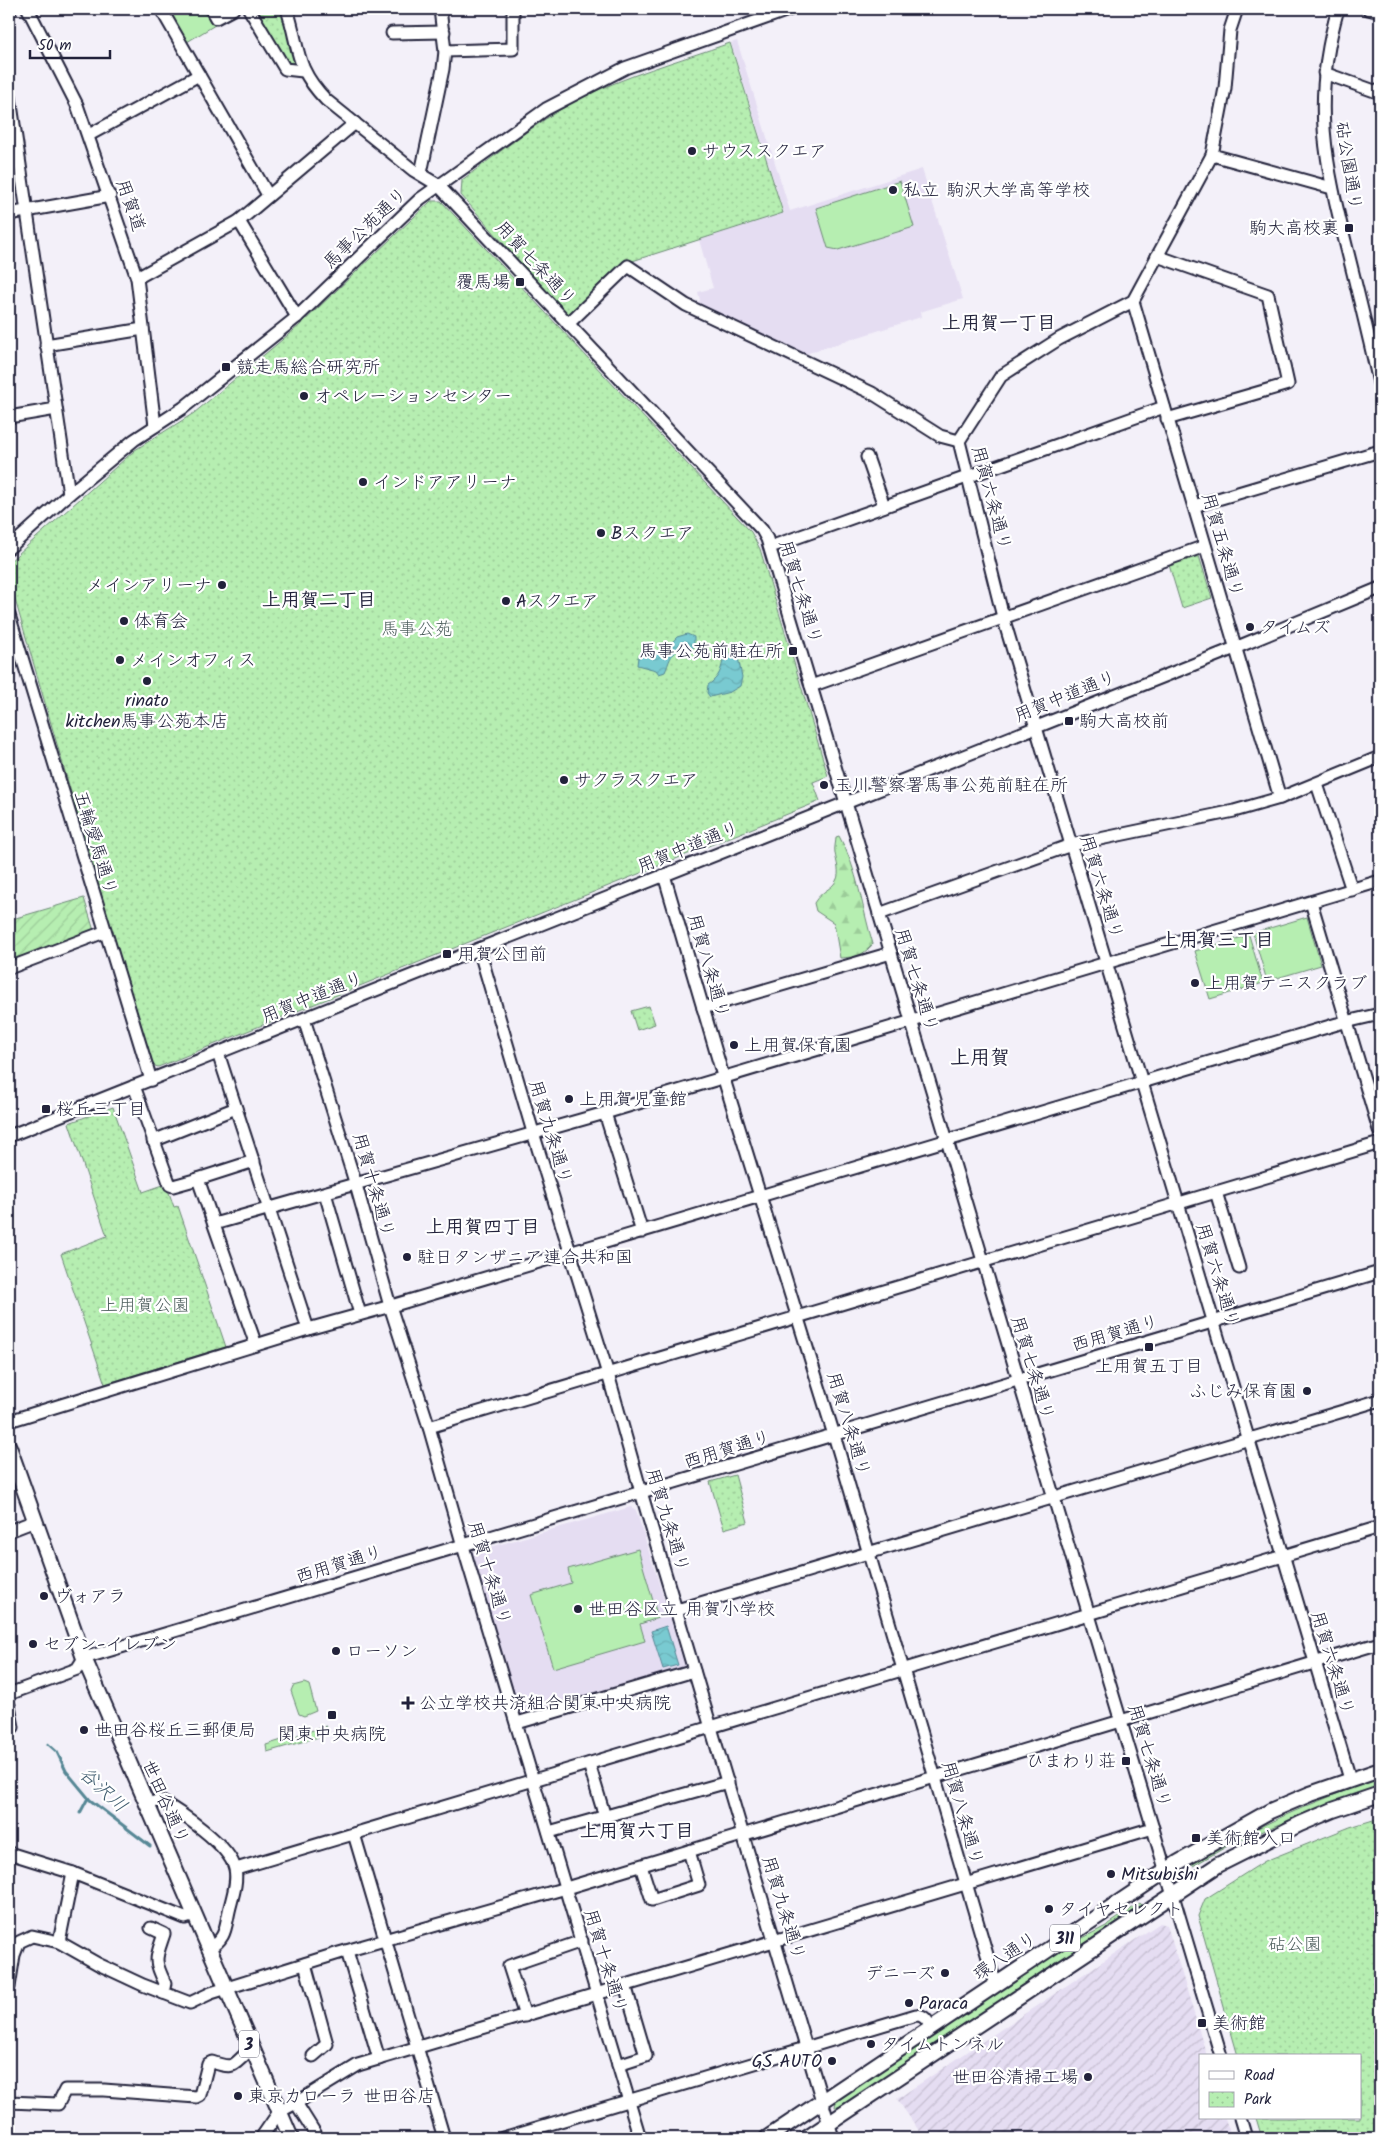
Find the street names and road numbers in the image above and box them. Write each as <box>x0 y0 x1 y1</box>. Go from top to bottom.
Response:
street label: 砧公園通り <box>1326 120 1369 213</box>
street label: 用賀道 <box>107 175 152 236</box>
street label: 馬事公苑通り <box>317 181 415 277</box>
street label: 用賀七条通り <box>487 215 582 313</box>
street label: 用賀六条通り <box>963 442 1019 554</box>
street label: 用賀五条通り <box>1193 490 1250 601</box>
street label: 用賀七条通り <box>770 537 829 648</box>
street label: 用賀中道通り <box>1010 664 1121 731</box>
street label: 五輪愛馬通り <box>65 788 124 899</box>
street label: 用賀中道通り <box>633 815 744 882</box>
street label: 用賀六条通り <box>1071 832 1130 943</box>
street label: 用賀八条通り <box>679 911 736 1022</box>
street label: 用賀七条通り <box>886 925 945 1036</box>
street label: 用賀中道通り <box>257 965 368 1032</box>
street label: 用賀九条通り <box>520 1077 579 1188</box>
street label: 用賀十条通り <box>344 1130 401 1241</box>
street label: 用賀六条通り <box>1187 1220 1246 1331</box>
street label: 西用賀通り <box>1068 1308 1163 1361</box>
street label: 用賀七条通り <box>1002 1313 1061 1424</box>
street label: 用賀八条通り <box>818 1369 877 1480</box>
street label: 西用賀通り <box>680 1423 775 1477</box>
street label: 用賀九条通り <box>637 1465 696 1576</box>
street label: 用賀十条通り <box>459 1518 518 1629</box>
street label: 西用賀通り <box>292 1538 387 1592</box>
street label: 用賀六条通り <box>1302 1608 1361 1719</box>
street label: 用賀七条通り <box>1119 1701 1178 1812</box>
street label: 世田谷通り <box>133 1756 196 1850</box>
street label: 用賀八条通り <box>933 1758 990 1869</box>
street label: 用賀九条通り <box>753 1853 812 1964</box>
street label: 用賀十条通り <box>575 1906 634 2017</box>
street label: 環八通り <box>968 1925 1044 1989</box>
road number: 311 <box>1050 1925 1080 1952</box>
road number: 3 <box>239 2030 259 2058</box>

